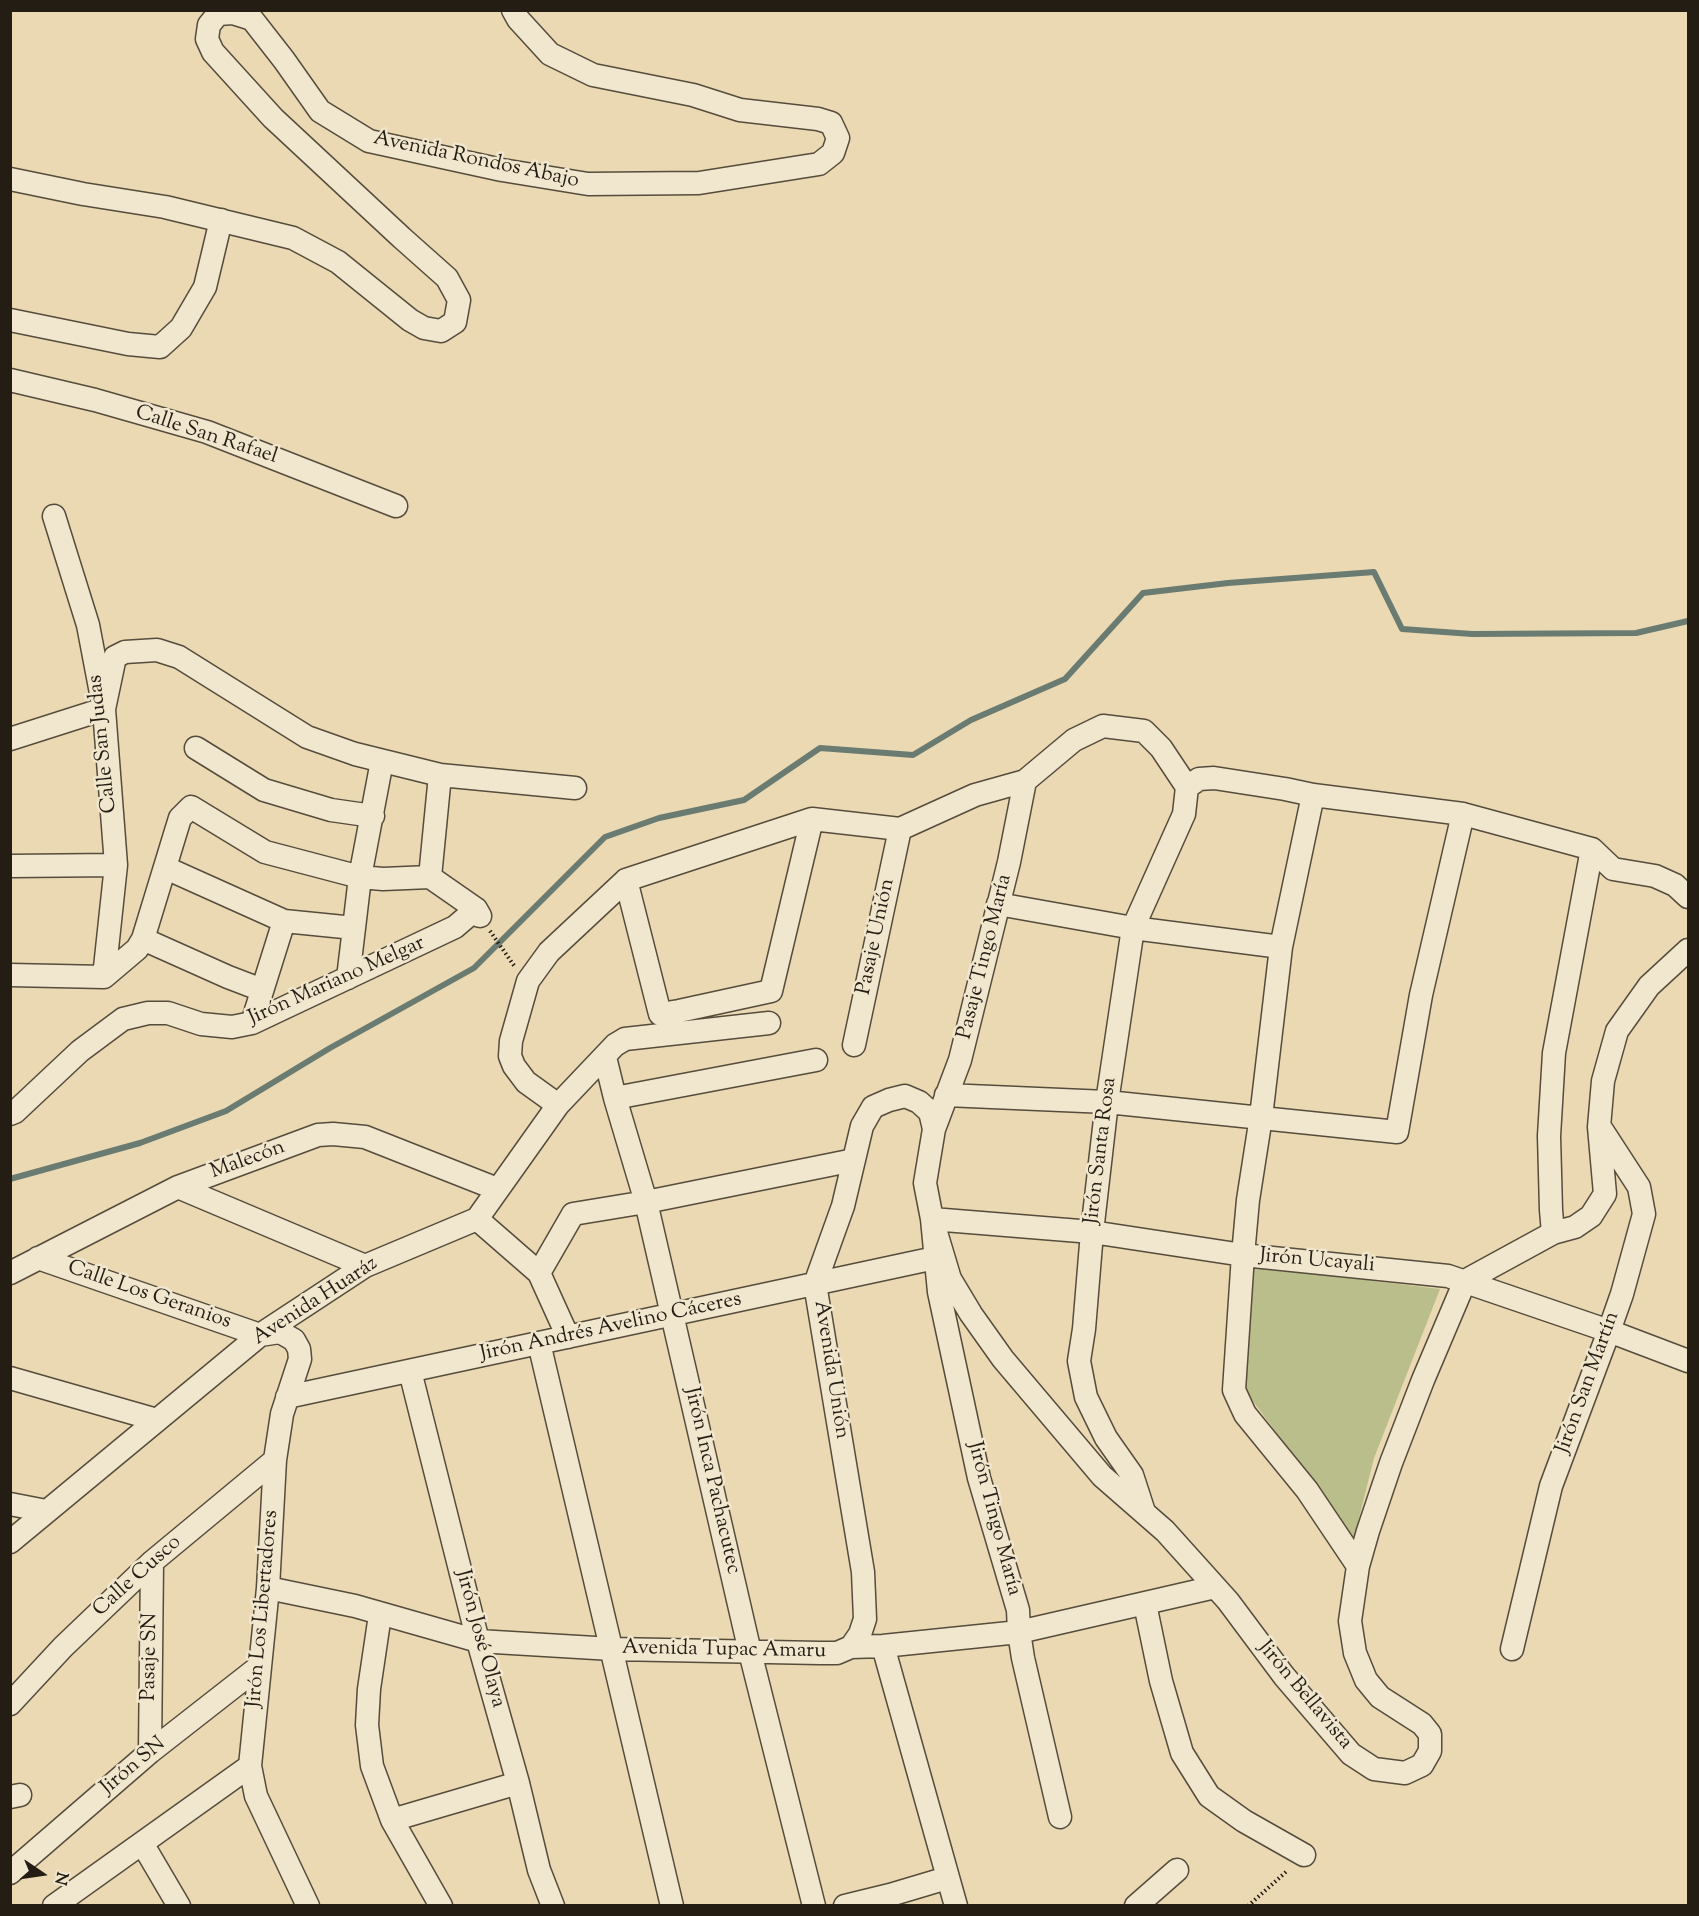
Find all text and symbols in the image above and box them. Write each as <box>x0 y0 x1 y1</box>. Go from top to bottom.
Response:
street label: Avenida Rondos Abajo <box>371 127 581 195</box>
street label: Calle San Rafael <box>132 401 280 471</box>
street label: Calle San Judas <box>84 673 124 815</box>
street label: Pasaje Tingo María <box>953 872 1019 1042</box>
street label: Pasaje Unión <box>852 877 902 997</box>
street label: Jirón Mariano Melgar <box>245 932 429 1032</box>
street label: Jirón Santa Rosa <box>1080 1076 1124 1226</box>
street label: Malecón <box>207 1136 289 1186</box>
street label: Jirón Ucayali <box>1258 1244 1376 1280</box>
street label: Avenida Huaráz <box>249 1252 383 1352</box>
street label: Calle Los Geranios <box>64 1256 234 1336</box>
street label: Jirón Andrés Avelino Cáceres <box>478 1288 744 1368</box>
street label: Avenida Unión <box>807 1299 853 1441</box>
street label: Jirón San Martín <box>1552 1308 1626 1458</box>
street label: Jirón Inca Pachacutec <box>677 1385 745 1577</box>
street label: Jirón Tingo María <box>960 1439 1026 1599</box>
street label: Jirón Los Libertadores <box>243 1509 285 1709</box>
street label: Calle Cusco <box>89 1531 187 1623</box>
street label: Jirón José Olaya <box>449 1567 509 1711</box>
street label: Pasaje SN <box>138 1613 164 1701</box>
street label: Jirón Bellavista <box>1251 1636 1357 1756</box>
street label: Avenida Tupac Amaru <box>622 1637 826 1665</box>
street label: Jirón SN <box>96 1733 172 1801</box>
north arrow <box>12 1844 72 1904</box>
text: N <box>47 1869 73 1887</box>

